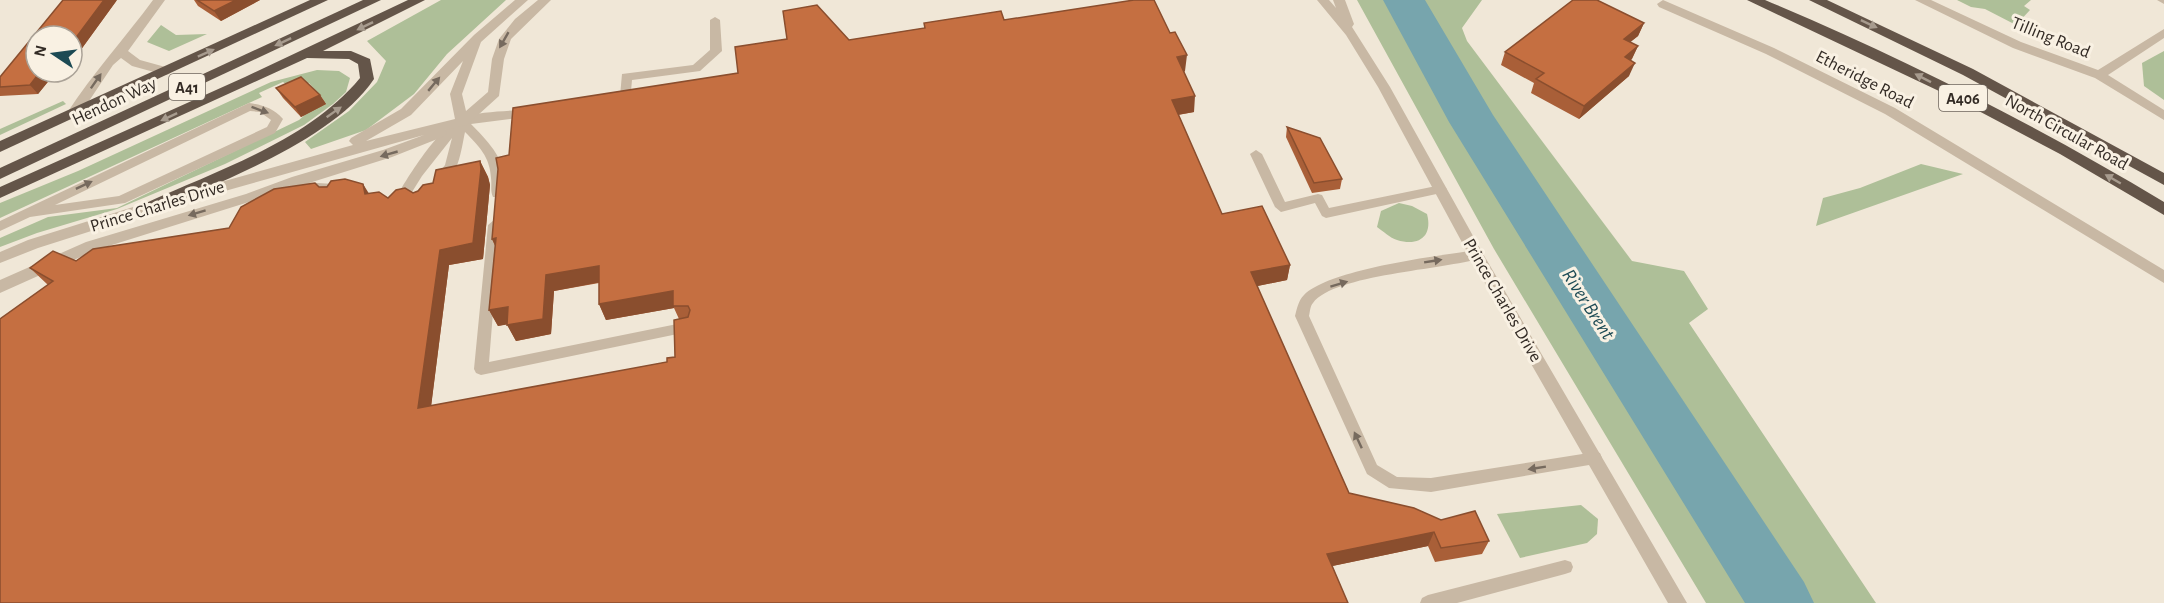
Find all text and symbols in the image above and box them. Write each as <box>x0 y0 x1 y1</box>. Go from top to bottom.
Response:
street label: Tilling Road <box>2009 14 2093 62</box>
one-way arrow <box>356 20 374 30</box>
one-way arrow <box>1861 20 1878 29</box>
north arrow <box>24 24 84 84</box>
one-way arrow <box>499 32 509 49</box>
one-way arrow <box>274 38 291 47</box>
text: N <box>31 44 49 58</box>
one-way arrow <box>197 48 214 57</box>
street label: Etheridge Road <box>1813 48 1916 112</box>
one-way arrow <box>90 73 102 89</box>
one-way arrow <box>1915 73 1932 82</box>
street label: Hendon Way <box>70 74 160 129</box>
road number: A41 <box>169 74 205 100</box>
one-way arrow <box>427 77 440 92</box>
road number: A406 <box>1939 85 1987 111</box>
street label: North Circular Road <box>2002 92 2131 174</box>
one-way arrow <box>251 106 269 116</box>
one-way arrow <box>325 106 341 118</box>
one-way arrow <box>161 113 178 122</box>
one-way arrow <box>380 150 398 159</box>
one-way arrow <box>2105 175 2122 185</box>
street label: Prince Charles Drive <box>88 178 227 236</box>
one-way arrow <box>75 181 92 190</box>
one-way arrow <box>188 209 206 218</box>
street label: Prince Charles Drive <box>1460 236 1545 365</box>
one-way arrow <box>1424 257 1443 266</box>
water label: River Brent <box>1558 266 1618 344</box>
one-way arrow <box>1330 279 1348 288</box>
one-way arrow <box>1354 431 1363 448</box>
one-way arrow <box>1527 463 1546 472</box>

